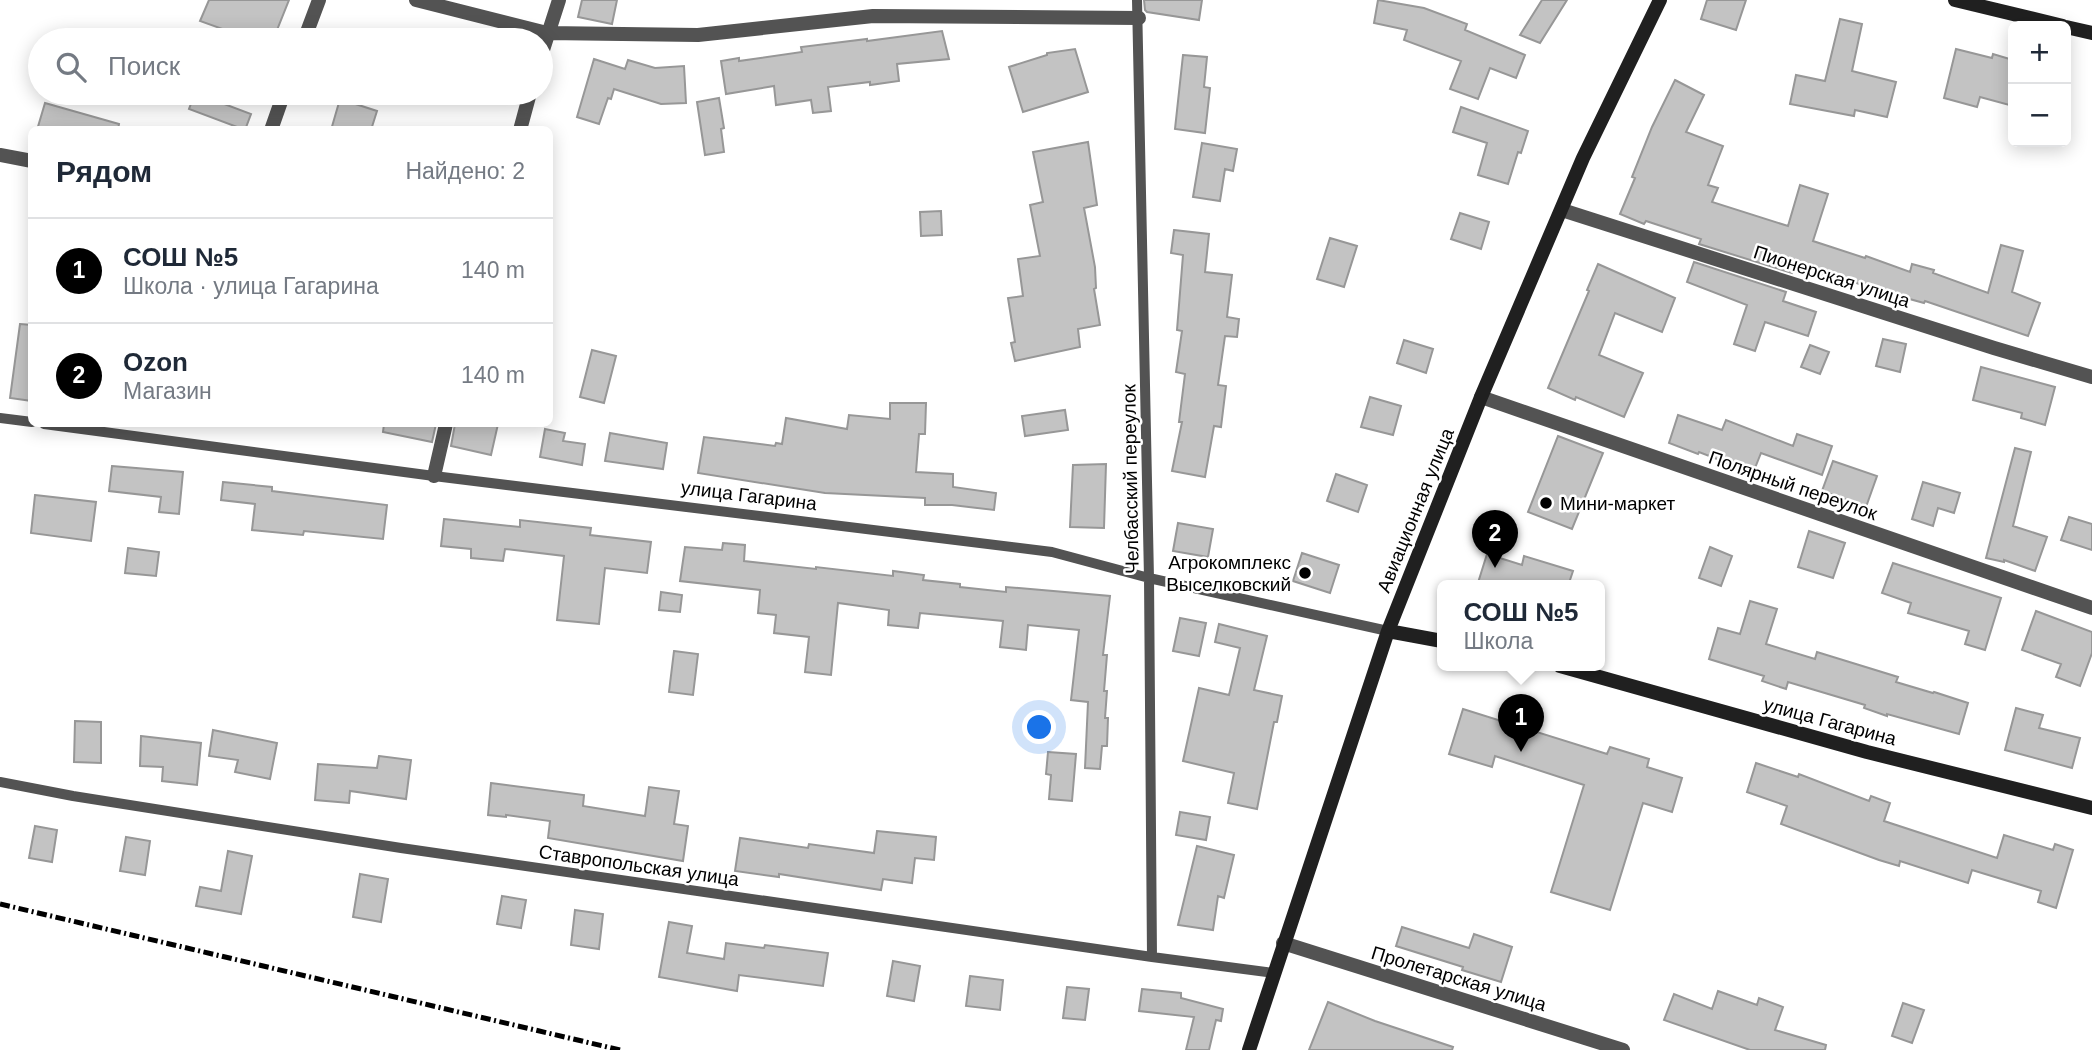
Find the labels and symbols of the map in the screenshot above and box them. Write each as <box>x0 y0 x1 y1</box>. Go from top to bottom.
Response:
street label: Пионерская улица <box>1751 241 1913 312</box>
street label: Челбасский переулок <box>1118 383 1143 574</box>
street label: Авиационная улица <box>1373 425 1458 595</box>
street label: Полярный переулок <box>1706 447 1881 524</box>
street label: улица Гагарина <box>680 477 818 514</box>
place label: Мини-маркет <box>1560 493 1676 514</box>
marker: Мини-маркет <box>1538 495 1554 511</box>
pin: 2 <box>1472 510 1518 568</box>
place label: Агрокомплекс Выселковский <box>1166 552 1291 595</box>
marker: Агрокомплекс Выселковский <box>1297 565 1313 581</box>
pin: 1 <box>1498 694 1544 752</box>
street label: улица Гагарина <box>1761 694 1899 749</box>
your location <box>1022 710 1056 744</box>
street label: Ставропольская улица <box>537 841 741 890</box>
street label: Пролетарская улица <box>1369 942 1549 1015</box>

